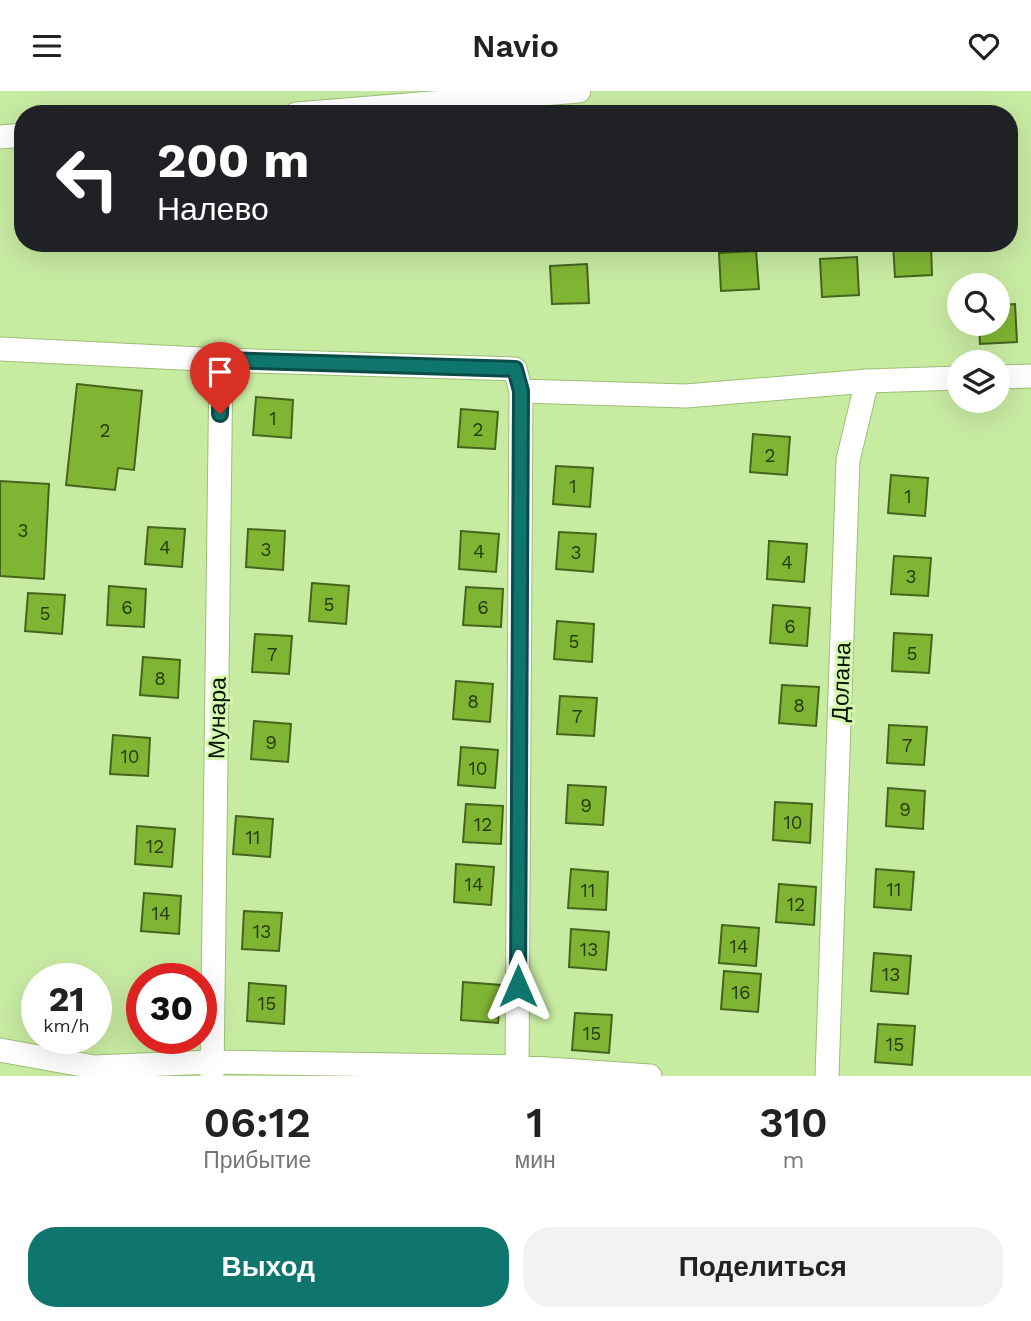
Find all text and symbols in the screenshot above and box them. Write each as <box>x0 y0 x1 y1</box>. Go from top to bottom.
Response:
icon: menu <box>28 27 66 65</box>
text: Navio <box>472 27 559 65</box>
icon: heart <box>965 27 1003 65</box>
text: 200 m <box>157 131 309 189</box>
icon: left <box>42 133 133 224</box>
text: Налево <box>157 190 269 228</box>
map controls <box>947 273 1010 413</box>
button: search <box>947 273 1010 336</box>
pin <box>190 342 250 414</box>
button: layers <box>947 350 1010 413</box>
icon: arrive <box>201 353 239 391</box>
house number: 1 <box>269 407 277 430</box>
house number: 2 <box>472 418 484 441</box>
house number: 2 <box>99 419 111 442</box>
house number: 2 <box>764 444 776 467</box>
house number: 1 <box>569 475 577 498</box>
house number: 1 <box>904 485 912 508</box>
house number: 3 <box>17 519 29 542</box>
house number: 4 <box>159 536 171 559</box>
house number: 3 <box>260 538 272 561</box>
house number: 4 <box>473 540 485 563</box>
house number: 3 <box>570 541 582 564</box>
house number: 4 <box>781 551 793 574</box>
house number: 3 <box>905 565 917 588</box>
house number: 5 <box>323 593 335 616</box>
house number: 6 <box>121 596 133 619</box>
house number: 6 <box>477 596 489 619</box>
house number: 5 <box>39 602 51 625</box>
house number: 6 <box>784 615 796 638</box>
house number: 5 <box>568 630 580 653</box>
street label: Долана <box>827 641 856 722</box>
house number: 5 <box>906 642 918 665</box>
house number: 7 <box>267 643 277 666</box>
house number: 8 <box>154 667 166 690</box>
street label: Мунара <box>203 677 232 759</box>
house number: 8 <box>467 690 479 713</box>
house number: 8 <box>793 694 805 717</box>
house number: 7 <box>572 705 582 728</box>
house number: 9 <box>265 731 277 754</box>
house number: 7 <box>902 734 912 757</box>
house number: 10 <box>120 745 140 768</box>
house number: 10 <box>468 757 488 780</box>
house number: 9 <box>580 794 592 817</box>
house number: 9 <box>899 798 911 821</box>
house number: 10 <box>783 811 803 834</box>
house number: 12 <box>474 813 492 836</box>
house number: 11 <box>246 826 260 849</box>
house number: 12 <box>146 835 164 858</box>
house number: 14 <box>464 873 484 896</box>
house number: 11 <box>887 878 901 901</box>
house number: 11 <box>581 879 595 902</box>
house number: 12 <box>787 893 805 916</box>
house number: 14 <box>151 902 171 925</box>
house number: 13 <box>253 920 271 943</box>
house number: 14 <box>729 935 749 958</box>
house number: 13 <box>580 938 598 961</box>
position arrow <box>481 949 555 1023</box>
speed limit sign: 30 <box>126 963 217 1054</box>
house number: 13 <box>882 963 900 986</box>
text: 21 <box>49 978 84 1020</box>
house number: 16 <box>732 981 750 1004</box>
house number: 15 <box>258 992 276 1015</box>
text: km/h <box>43 1015 90 1036</box>
house number: 15 <box>583 1022 601 1045</box>
house number: 15 <box>886 1033 904 1056</box>
text: 06:12 <box>204 1098 311 1147</box>
text: 1 <box>526 1098 544 1147</box>
text: 310 <box>759 1098 828 1147</box>
text: Прибытие <box>203 1147 311 1174</box>
text: мин <box>514 1147 556 1174</box>
text: m <box>782 1147 804 1174</box>
button: Выход <box>28 1227 509 1307</box>
button: Поделиться <box>523 1227 1003 1307</box>

